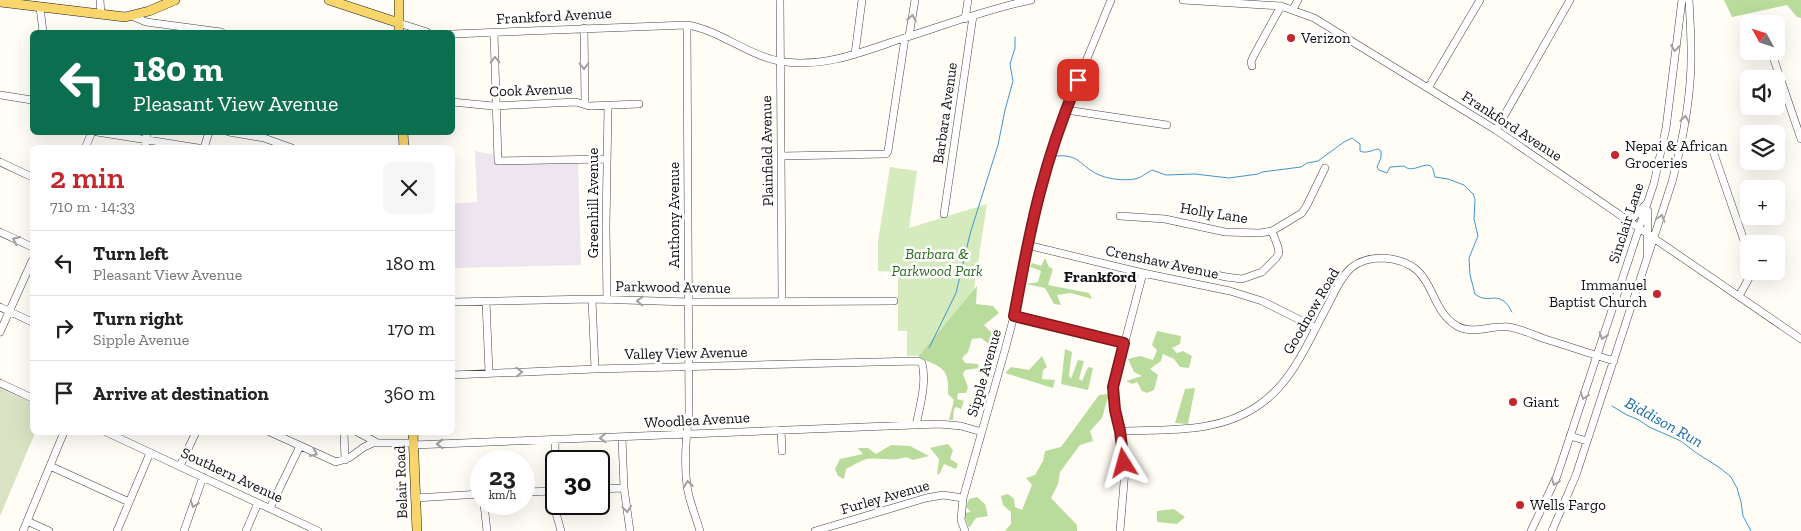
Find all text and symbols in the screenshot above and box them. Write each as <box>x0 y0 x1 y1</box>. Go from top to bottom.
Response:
street label: Frankford Avenue <box>496 4 612 28</box>
one-way arrow <box>907 14 917 23</box>
north arrow <box>1740 15 1785 60</box>
map controls <box>1740 15 1785 280</box>
place label: Verizon <box>1300 29 1351 47</box>
marker: Verizon <box>1285 32 1297 44</box>
one-way arrow <box>1671 44 1681 53</box>
text: 180 m <box>133 48 223 90</box>
icon: left <box>50 50 115 115</box>
one-way arrow <box>490 56 500 64</box>
pin <box>1057 59 1099 101</box>
street label: Barbara Avenue <box>929 61 961 165</box>
one-way arrow <box>579 62 590 70</box>
icon: arrive <box>1064 66 1092 94</box>
button: sound <box>1740 70 1785 115</box>
street label: Cook Avenue <box>489 80 573 100</box>
street label: Frankford Avenue <box>1459 87 1565 165</box>
text: Pleasant View Avenue <box>133 90 338 117</box>
street label: Plainfield Avenue <box>757 95 777 207</box>
one-way arrow <box>1679 114 1689 123</box>
button: layers <box>1740 125 1785 170</box>
place label: Nepai & African Groceries <box>1625 137 1728 172</box>
street label: Greenhill Avenue <box>584 148 602 258</box>
marker: Nepai & African Groceries <box>1609 149 1621 161</box>
text: 2 min <box>50 160 124 196</box>
button: close <box>383 162 435 214</box>
street label: Anthony Avenue <box>665 162 683 268</box>
street label: Sinclair Lane <box>1605 180 1647 266</box>
button: + <box>1740 180 1785 225</box>
text: 710 m · 14:33 <box>50 197 135 216</box>
street label: Holly Lane <box>1179 199 1249 227</box>
one-way arrow <box>1656 214 1666 222</box>
one-way arrow <box>12 235 21 246</box>
button: − <box>1740 235 1785 280</box>
street label: Crenshaw Avenue <box>1104 241 1220 283</box>
text: Turn left <box>93 242 168 265</box>
park label: Barbara & Parkwood Park <box>891 245 983 280</box>
icon: left <box>50 249 78 277</box>
text: 180 m <box>386 252 435 275</box>
street label: Goodnow Road <box>1279 264 1343 357</box>
text: Pleasant View Avenue <box>93 265 242 284</box>
district label: Frankford <box>1064 267 1136 286</box>
place label: Immanuel Baptist Church <box>1549 276 1648 311</box>
street label: Parkwood Avenue <box>615 277 731 297</box>
marker: Immanuel Baptist Church <box>1651 288 1663 300</box>
one-way arrow <box>636 296 644 306</box>
text: Turn right <box>93 307 183 330</box>
icon: right <box>50 314 78 342</box>
text: 170 m <box>387 317 435 340</box>
street label: Sipple Avenue <box>963 327 1005 419</box>
text: Sipple Avenue <box>93 330 189 349</box>
one-way arrow <box>1599 332 1609 340</box>
street label: Valley View Avenue <box>623 343 748 363</box>
one-way arrow <box>515 367 523 378</box>
icon: arrive <box>50 379 78 407</box>
text: Arrive at destination <box>93 382 269 405</box>
text: 360 m <box>384 382 435 405</box>
one-way arrow <box>1579 391 1589 399</box>
place label: Giant <box>1523 393 1559 411</box>
water label: Biddison Run <box>1622 393 1706 451</box>
marker: Giant <box>1507 396 1519 408</box>
street label: Woodlea Avenue <box>644 408 750 432</box>
one-way arrow <box>598 433 606 444</box>
position arrow <box>1097 436 1149 488</box>
one-way arrow <box>436 439 444 449</box>
street label: Southern Avenue <box>178 443 286 507</box>
street label: Belair Road <box>391 444 411 519</box>
one-way arrow <box>309 446 318 457</box>
speed limit sign: 30 <box>545 450 610 515</box>
text: 23 <box>489 461 516 491</box>
street label: Furley Avenue <box>839 476 931 518</box>
one-way arrow <box>1550 477 1561 486</box>
one-way arrow <box>683 480 694 488</box>
text: km/h <box>489 488 516 502</box>
place label: Wells Fargo <box>1530 496 1606 514</box>
one-way arrow <box>190 499 200 508</box>
marker: Wells Fargo <box>1514 499 1526 511</box>
one-way arrow <box>621 505 631 514</box>

